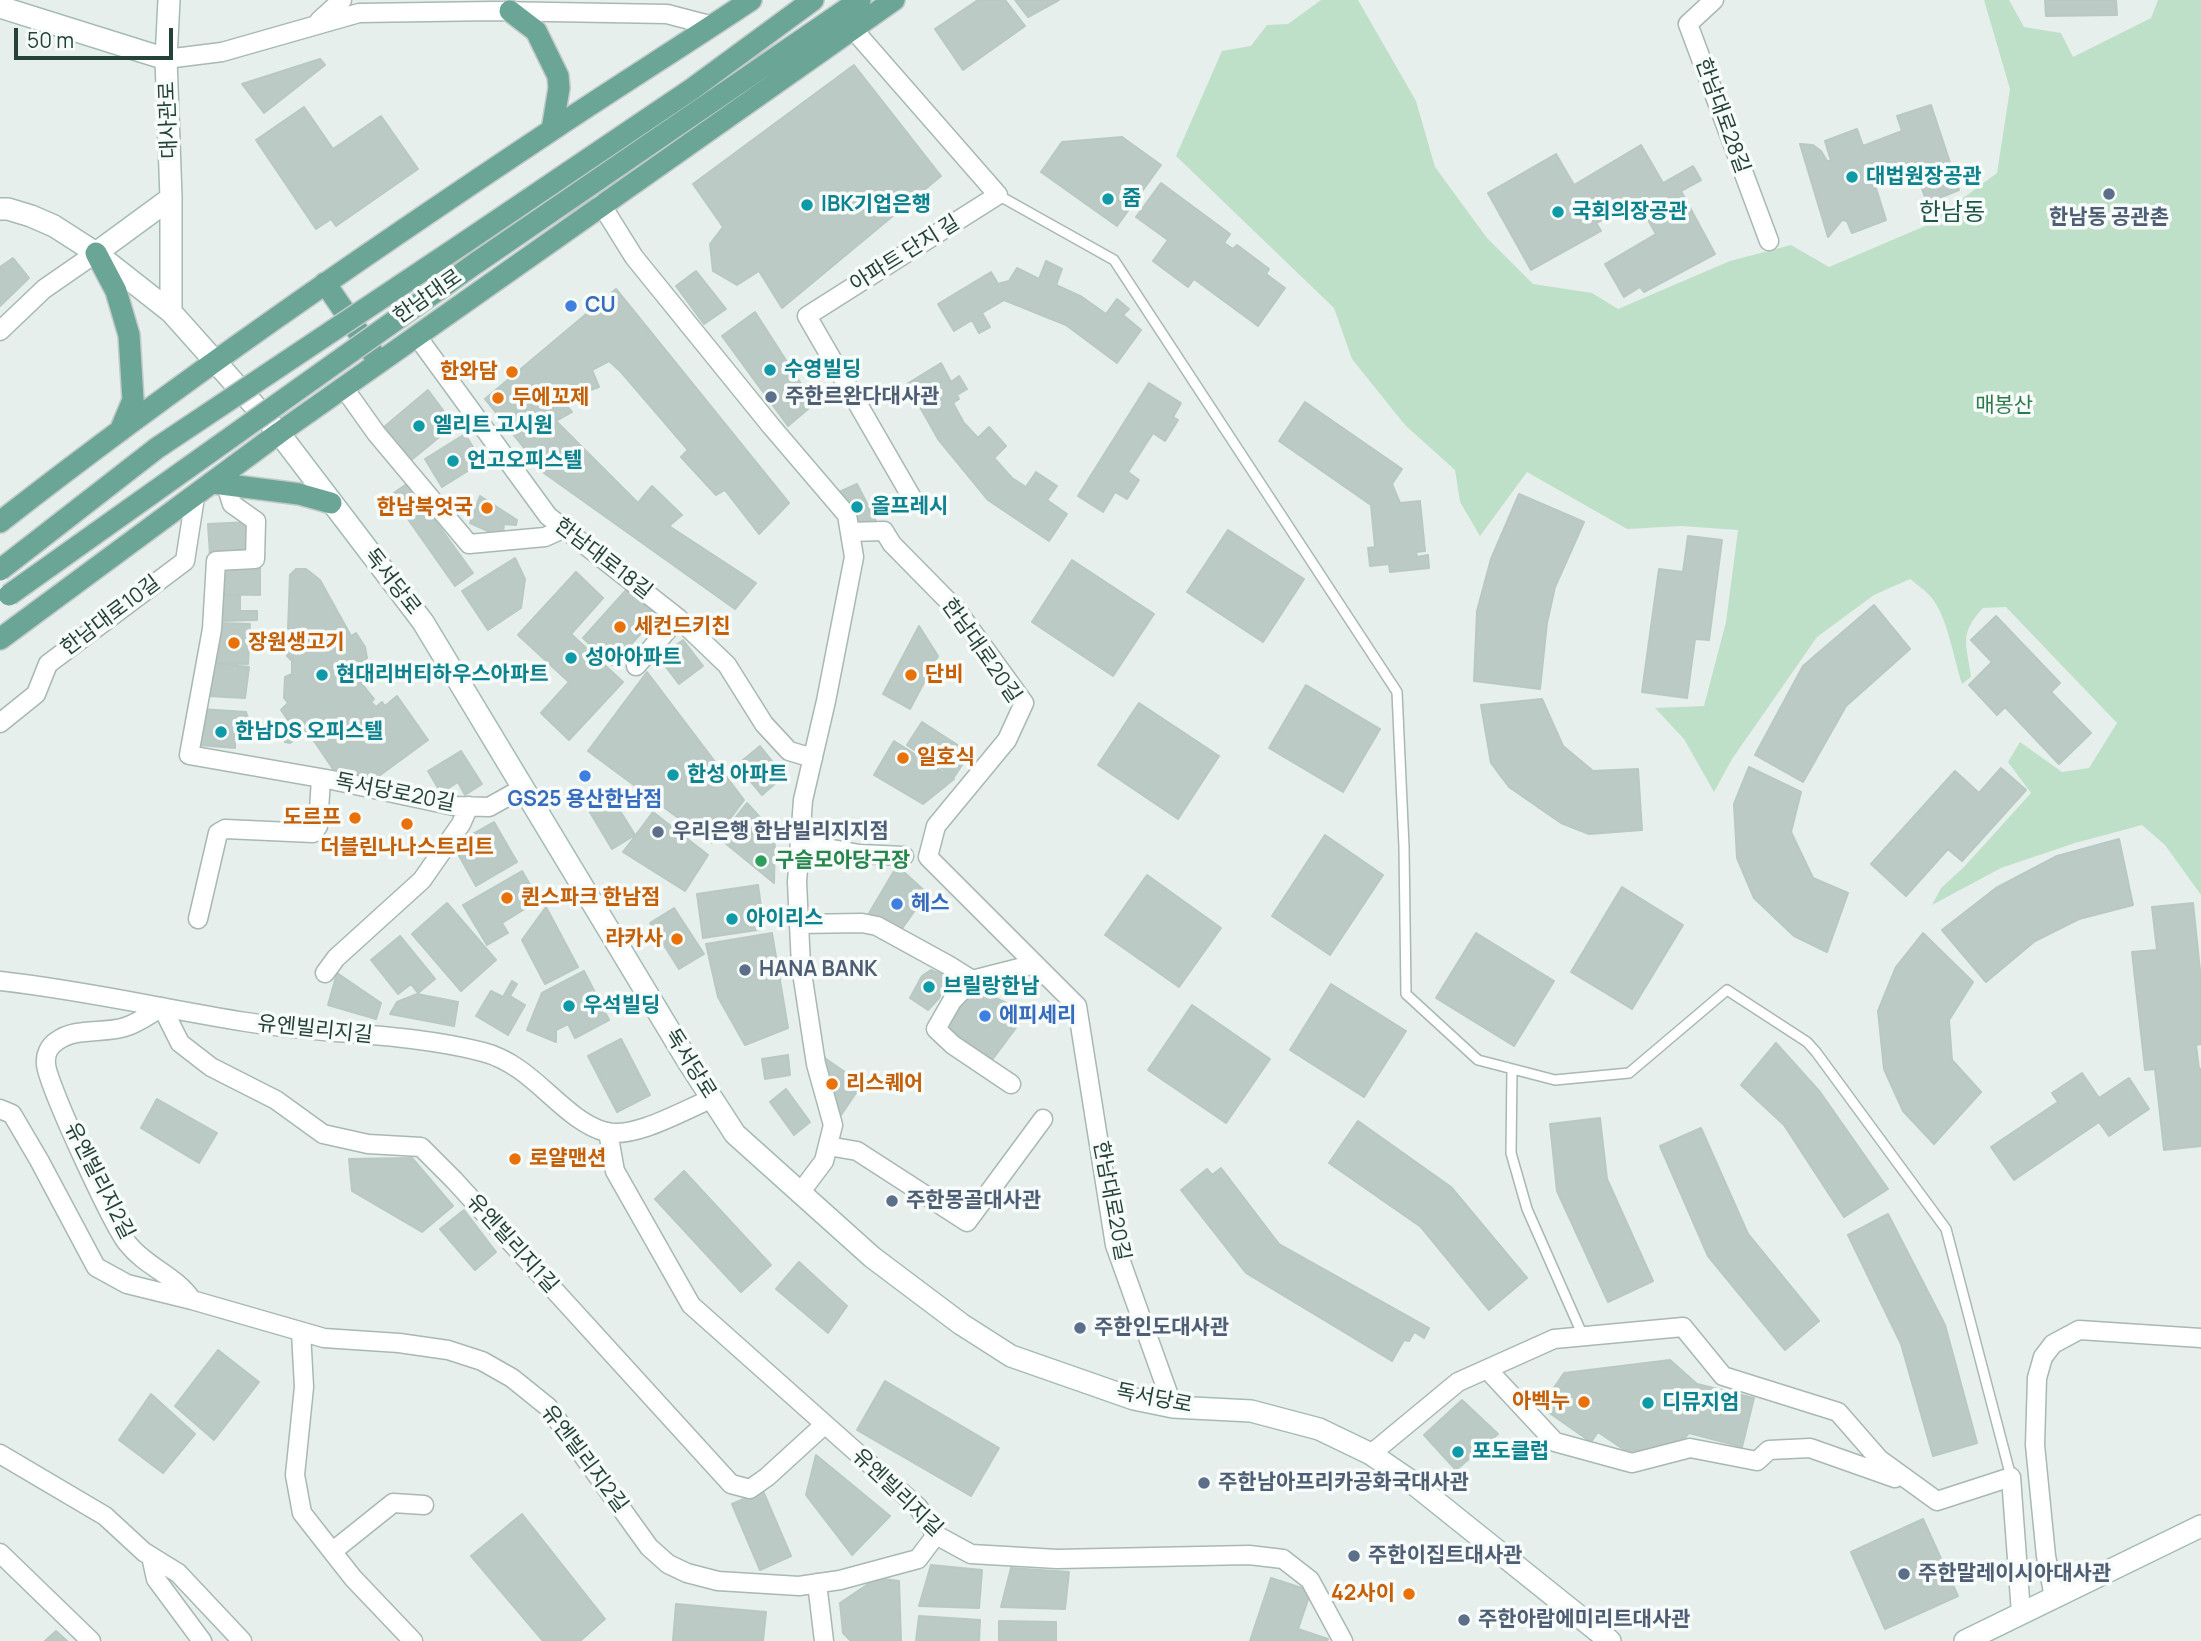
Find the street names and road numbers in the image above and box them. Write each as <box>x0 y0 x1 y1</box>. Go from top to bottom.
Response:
street label: 한남대로28길 <box>1690 55 1754 177</box>
street label: 대사관로 <box>155 81 183 159</box>
street label: 아파트 단지 길 <box>846 210 964 298</box>
street label: 한남대로 <box>389 265 467 329</box>
street label: 한남대로18길 <box>549 513 657 605</box>
street label: 독서당로 <box>358 544 426 620</box>
street label: 한남대로10길 <box>56 571 166 661</box>
street label: 한남대로20길 <box>936 594 1026 708</box>
street label: 독서당로20길 <box>333 769 457 817</box>
street label: 유엔빌리지길 <box>256 1011 374 1049</box>
street label: 독서당로 <box>659 1025 721 1103</box>
street label: 유엔빌리지2길 <box>59 1118 139 1244</box>
street label: 한남대로20길 <box>1087 1139 1135 1263</box>
street label: 유엔빌리지1길 <box>461 1189 563 1299</box>
street label: 독서당로 <box>1114 1379 1194 1419</box>
street label: 유엔빌리지2길 <box>535 1400 633 1518</box>
street label: 유엔빌리지길 <box>847 1444 947 1542</box>

